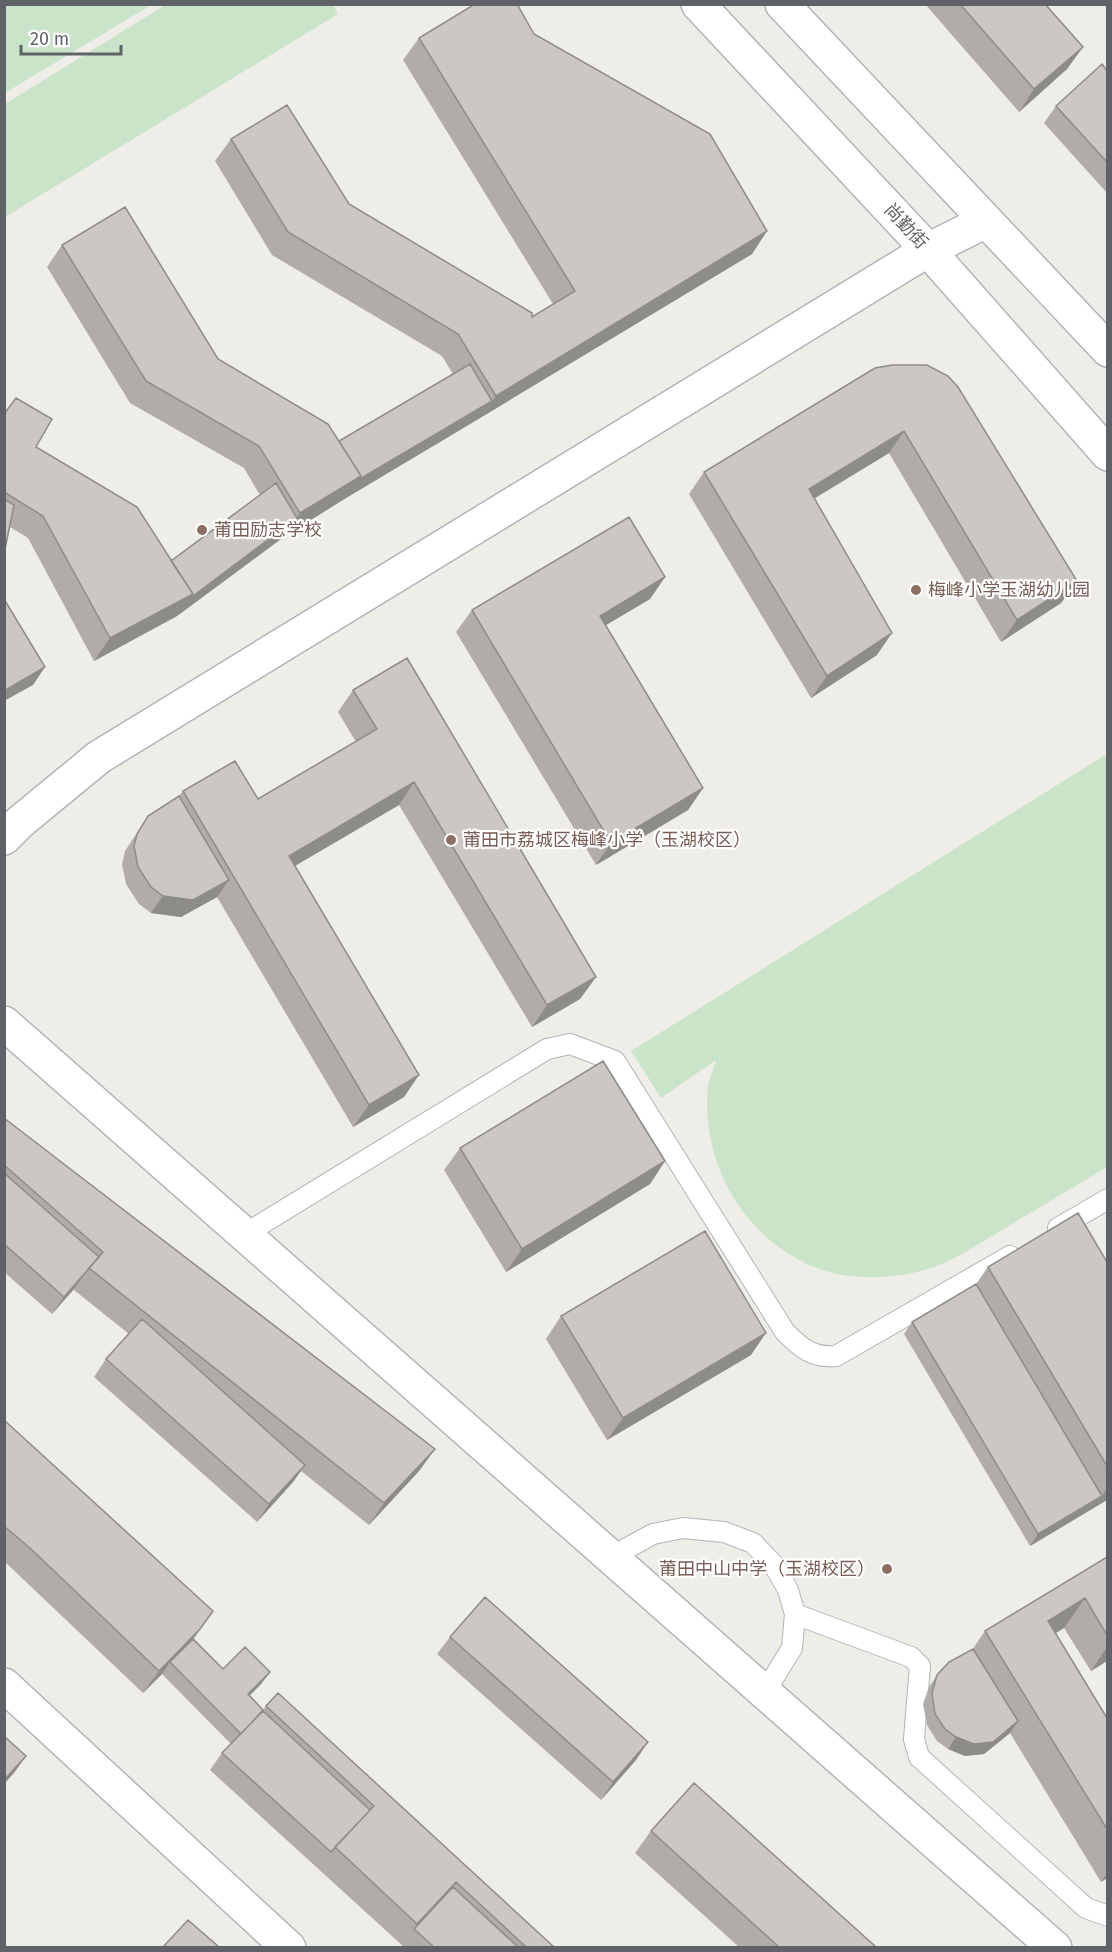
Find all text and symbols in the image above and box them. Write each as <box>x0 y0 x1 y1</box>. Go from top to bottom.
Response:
scale bar <box>21 18 122 56</box>
text: 20 m <box>30 28 69 50</box>
street label: 尚勤街 <box>880 199 932 253</box>
place label: 莆田励志学校 <box>214 519 322 541</box>
marker: 莆田励志学校 <box>195 523 209 537</box>
place label: 梅峰小学玉湖幼儿园 <box>928 579 1090 601</box>
marker: 梅峰小学玉湖幼儿园 <box>909 583 923 597</box>
place label: 莆田市荔城区梅峰小学（玉湖校区） <box>463 829 751 851</box>
marker: 莆田市荔城区梅峰小学（玉湖校区） <box>444 833 458 847</box>
place label: 莆田中山中学（玉湖校区） <box>659 1558 875 1580</box>
marker: 莆田中山中学（玉湖校区） <box>880 1562 894 1576</box>

